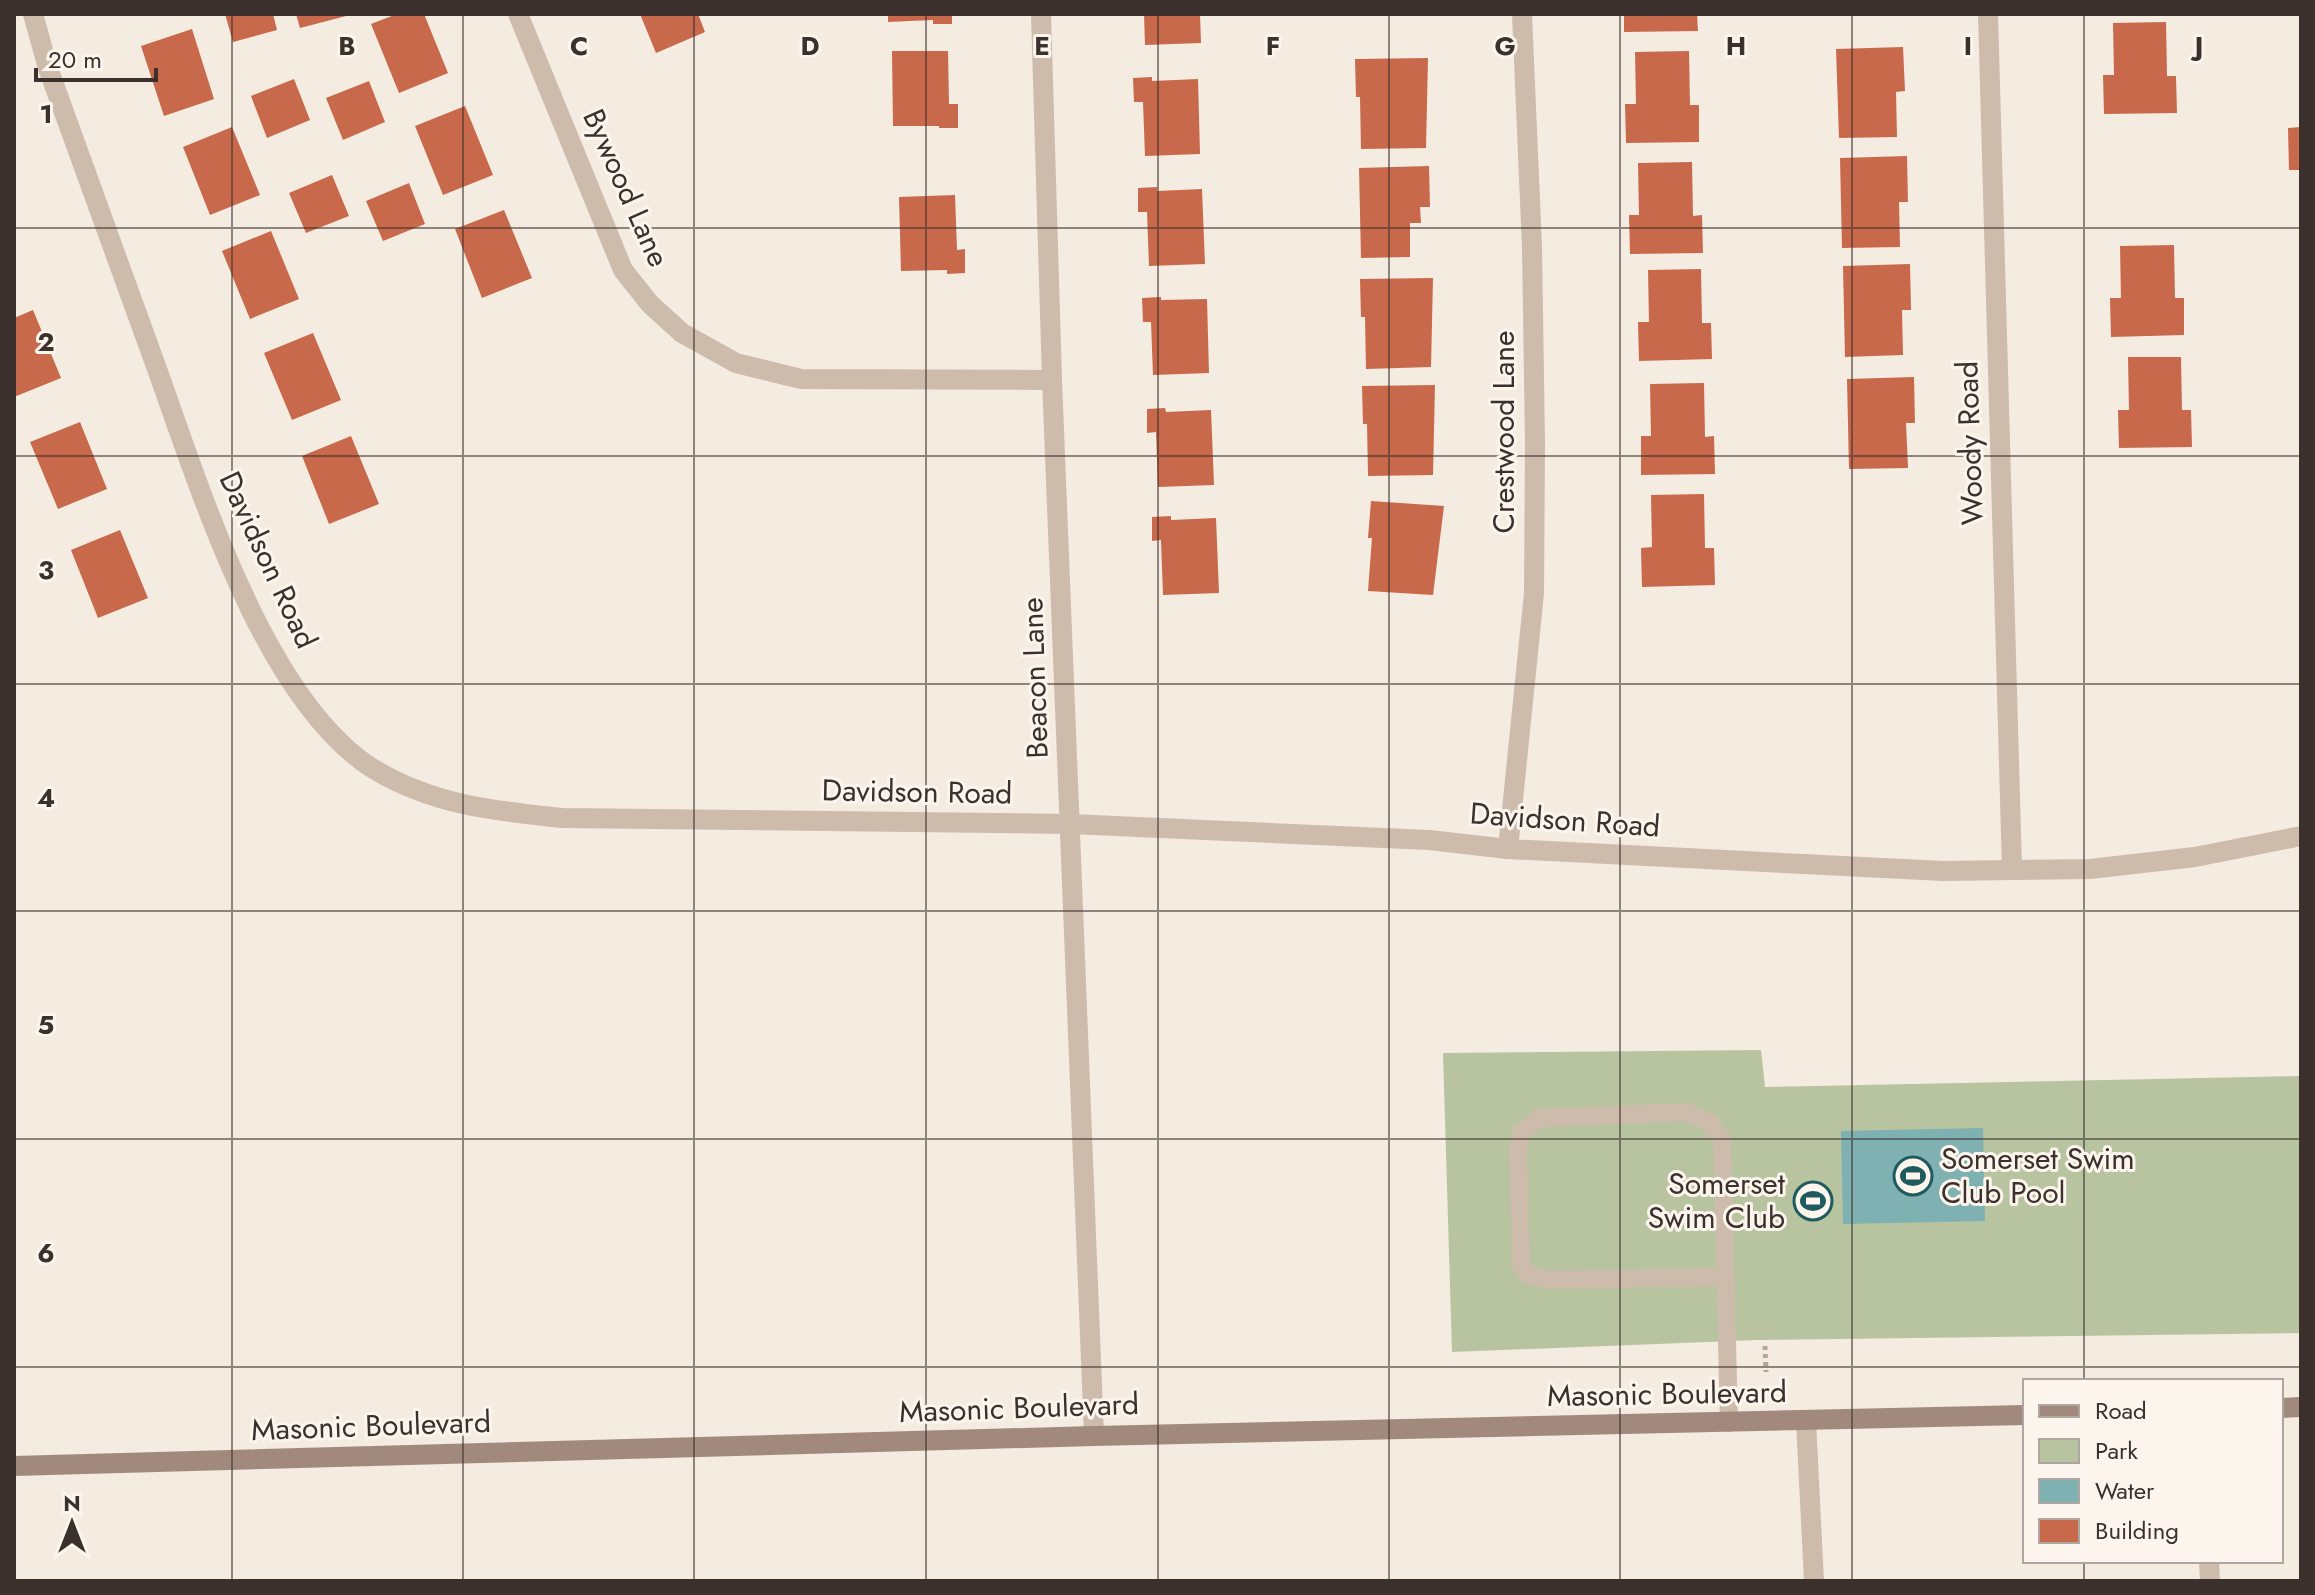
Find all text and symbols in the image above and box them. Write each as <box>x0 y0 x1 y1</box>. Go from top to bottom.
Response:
text: B <box>338 27 356 65</box>
text: C <box>570 27 588 65</box>
text: D <box>800 27 820 65</box>
text: E <box>1034 27 1050 65</box>
text: F <box>1266 27 1280 65</box>
text: G <box>1494 27 1516 65</box>
text: H <box>1726 27 1746 65</box>
text: I <box>1964 27 1972 65</box>
text: J <box>2190 27 2203 65</box>
scale bar <box>36 32 156 82</box>
text: 20 m <box>48 42 102 77</box>
text: 1 <box>39 95 53 133</box>
street label: Bywood Lane <box>572 102 680 274</box>
text: 2 <box>37 323 55 361</box>
street label: Crestwood Lane <box>1482 330 1525 534</box>
street label: Woody Road <box>1945 360 1994 526</box>
street label: Davidson Road <box>209 464 328 655</box>
text: 3 <box>38 551 54 589</box>
street label: Beacon Lane <box>1010 597 1059 759</box>
street label: Davidson Road <box>821 768 1013 815</box>
text: 4 <box>37 779 55 817</box>
street label: Davidson Road <box>1468 791 1662 848</box>
text: 5 <box>38 1006 54 1044</box>
place label: Somerset Swim Club Pool <box>1941 1137 2135 1214</box>
sports icon: Somerset Swim Club Pool <box>1892 1155 1934 1197</box>
place label: Somerset Swim Club <box>1648 1162 1786 1239</box>
sports icon: Somerset Swim Club <box>1792 1180 1834 1222</box>
text: 6 <box>37 1234 55 1272</box>
street label: Masonic Boulevard <box>1547 1370 1787 1417</box>
legend <box>2023 1379 2283 1563</box>
street label: Masonic Boulevard <box>898 1382 1140 1433</box>
text: Road <box>2095 1393 2147 1428</box>
street label: Masonic Boulevard <box>250 1400 492 1451</box>
text: Park <box>2095 1433 2138 1468</box>
text: Water <box>2095 1473 2155 1508</box>
north arrow <box>32 1483 112 1563</box>
text: N <box>63 1487 81 1519</box>
text: Building <box>2095 1513 2179 1548</box>

